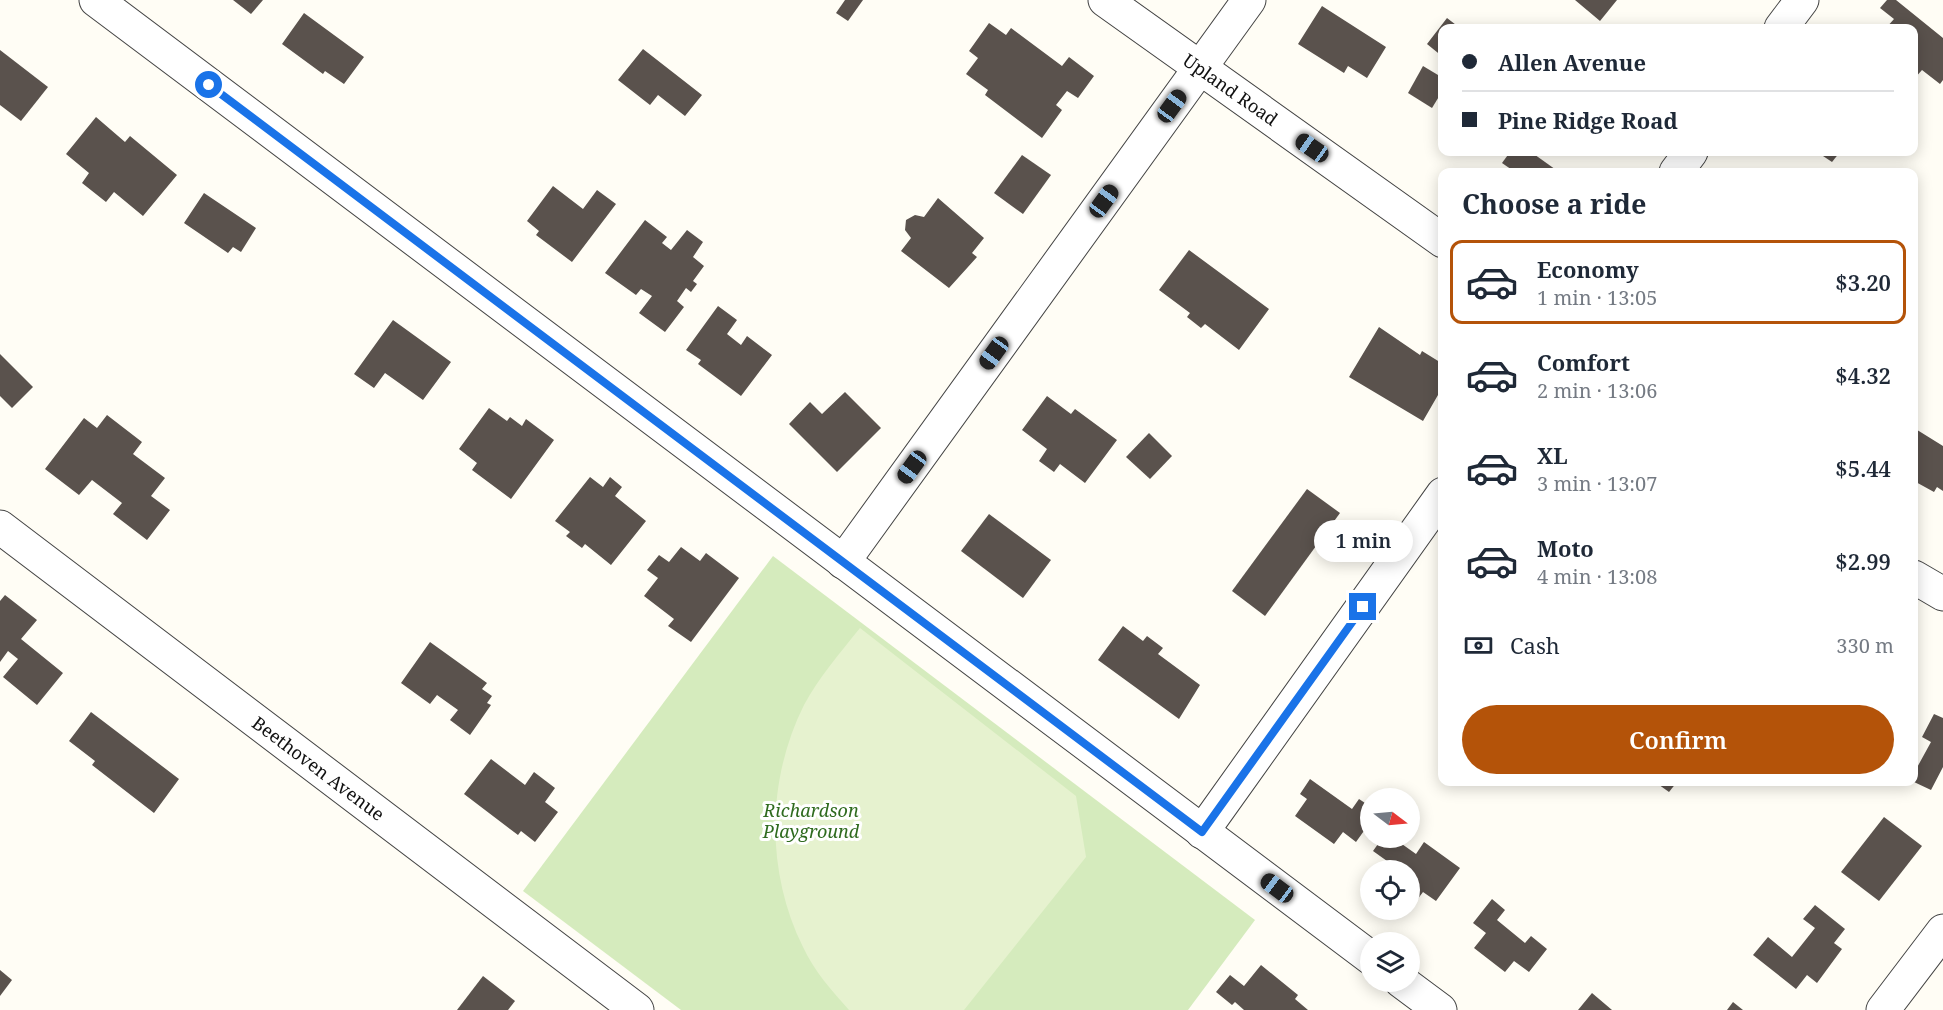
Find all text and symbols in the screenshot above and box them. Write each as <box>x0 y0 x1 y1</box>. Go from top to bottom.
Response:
text: Allen Avenue <box>1498 47 1646 77</box>
street label: Upland Road <box>1178 48 1283 131</box>
route start <box>195 71 222 98</box>
car <box>1154 86 1190 126</box>
text: Pine Ridge Road <box>1498 105 1678 135</box>
car <box>1292 130 1332 166</box>
car <box>1086 181 1122 221</box>
text: Choose a ride <box>1462 185 1647 222</box>
text: Economy <box>1537 254 1639 284</box>
icon: car <box>1465 255 1519 309</box>
text: $3.20 <box>1835 267 1891 297</box>
text: 1 min · 13:05 <box>1537 284 1657 311</box>
car <box>976 333 1012 373</box>
text: Comfort <box>1537 347 1630 377</box>
icon: car <box>1465 348 1519 402</box>
text: $4.32 <box>1835 360 1891 390</box>
text: 2 min · 13:06 <box>1537 377 1657 404</box>
text: XL <box>1537 440 1568 470</box>
icon: car <box>1465 441 1519 495</box>
car <box>894 447 930 487</box>
text: $5.44 <box>1835 453 1891 483</box>
text: 3 min · 13:07 <box>1537 470 1657 497</box>
callout: 1 min <box>1314 520 1412 562</box>
text: 1 min <box>1336 527 1391 554</box>
text: Moto <box>1537 533 1594 563</box>
icon: car <box>1465 534 1519 588</box>
text: $2.99 <box>1835 546 1891 576</box>
text: 4 min · 13:08 <box>1537 563 1657 590</box>
route end <box>1349 593 1376 620</box>
icon: cash <box>1462 629 1495 662</box>
text: Cash <box>1510 630 1560 660</box>
text: 330 m <box>1836 632 1894 659</box>
button: Confirm <box>1462 705 1894 774</box>
street label: Beethoven Avenue <box>248 711 390 826</box>
north arrow <box>1360 788 1420 848</box>
map controls <box>1360 788 1420 992</box>
park label: Richardson Playground <box>762 798 860 843</box>
button: locate <box>1360 860 1420 920</box>
car <box>1257 870 1297 906</box>
button: layers <box>1360 932 1420 992</box>

